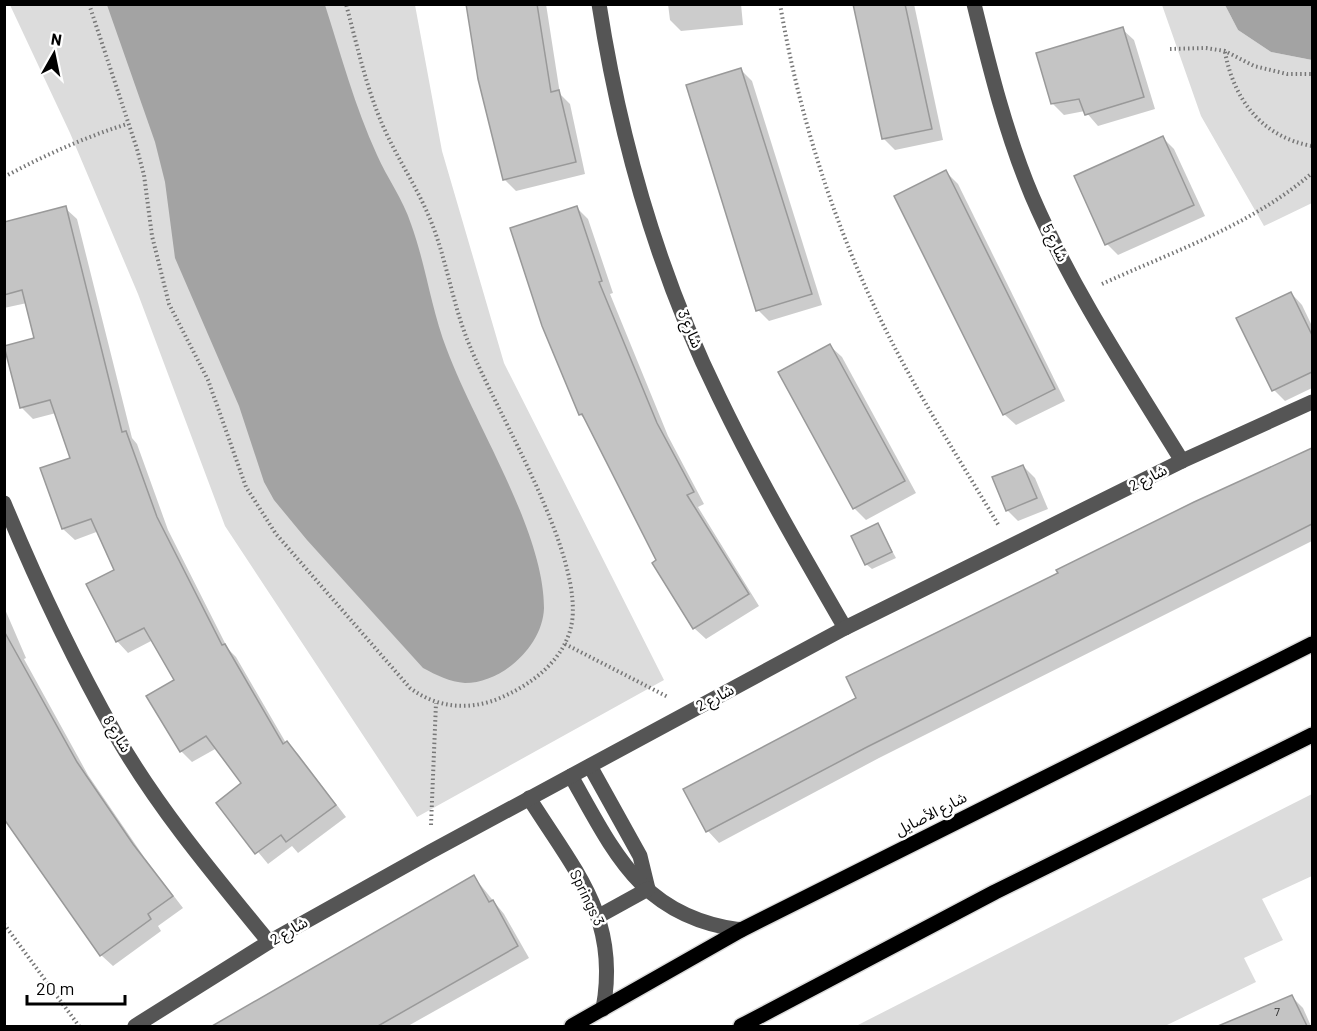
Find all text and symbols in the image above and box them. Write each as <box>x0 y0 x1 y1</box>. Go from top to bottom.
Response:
north arrow <box>24 24 84 84</box>
text: N <box>50 28 63 49</box>
street label: شارع 5 <box>1035 221 1073 266</box>
street label: شارع 3 <box>671 307 707 352</box>
street label: شارع 2 <box>1126 460 1172 498</box>
street label: شارع 2 <box>693 680 739 718</box>
street label: شارع 8 <box>96 712 136 758</box>
street label: شارع الأصايل <box>892 787 971 842</box>
street label: Springs 3 <box>567 867 609 929</box>
street label: شارع 2 <box>267 912 313 951</box>
scale bar <box>27 968 124 1006</box>
text: 20 m <box>36 977 74 999</box>
house number: 7 <box>1274 1004 1280 1018</box>

